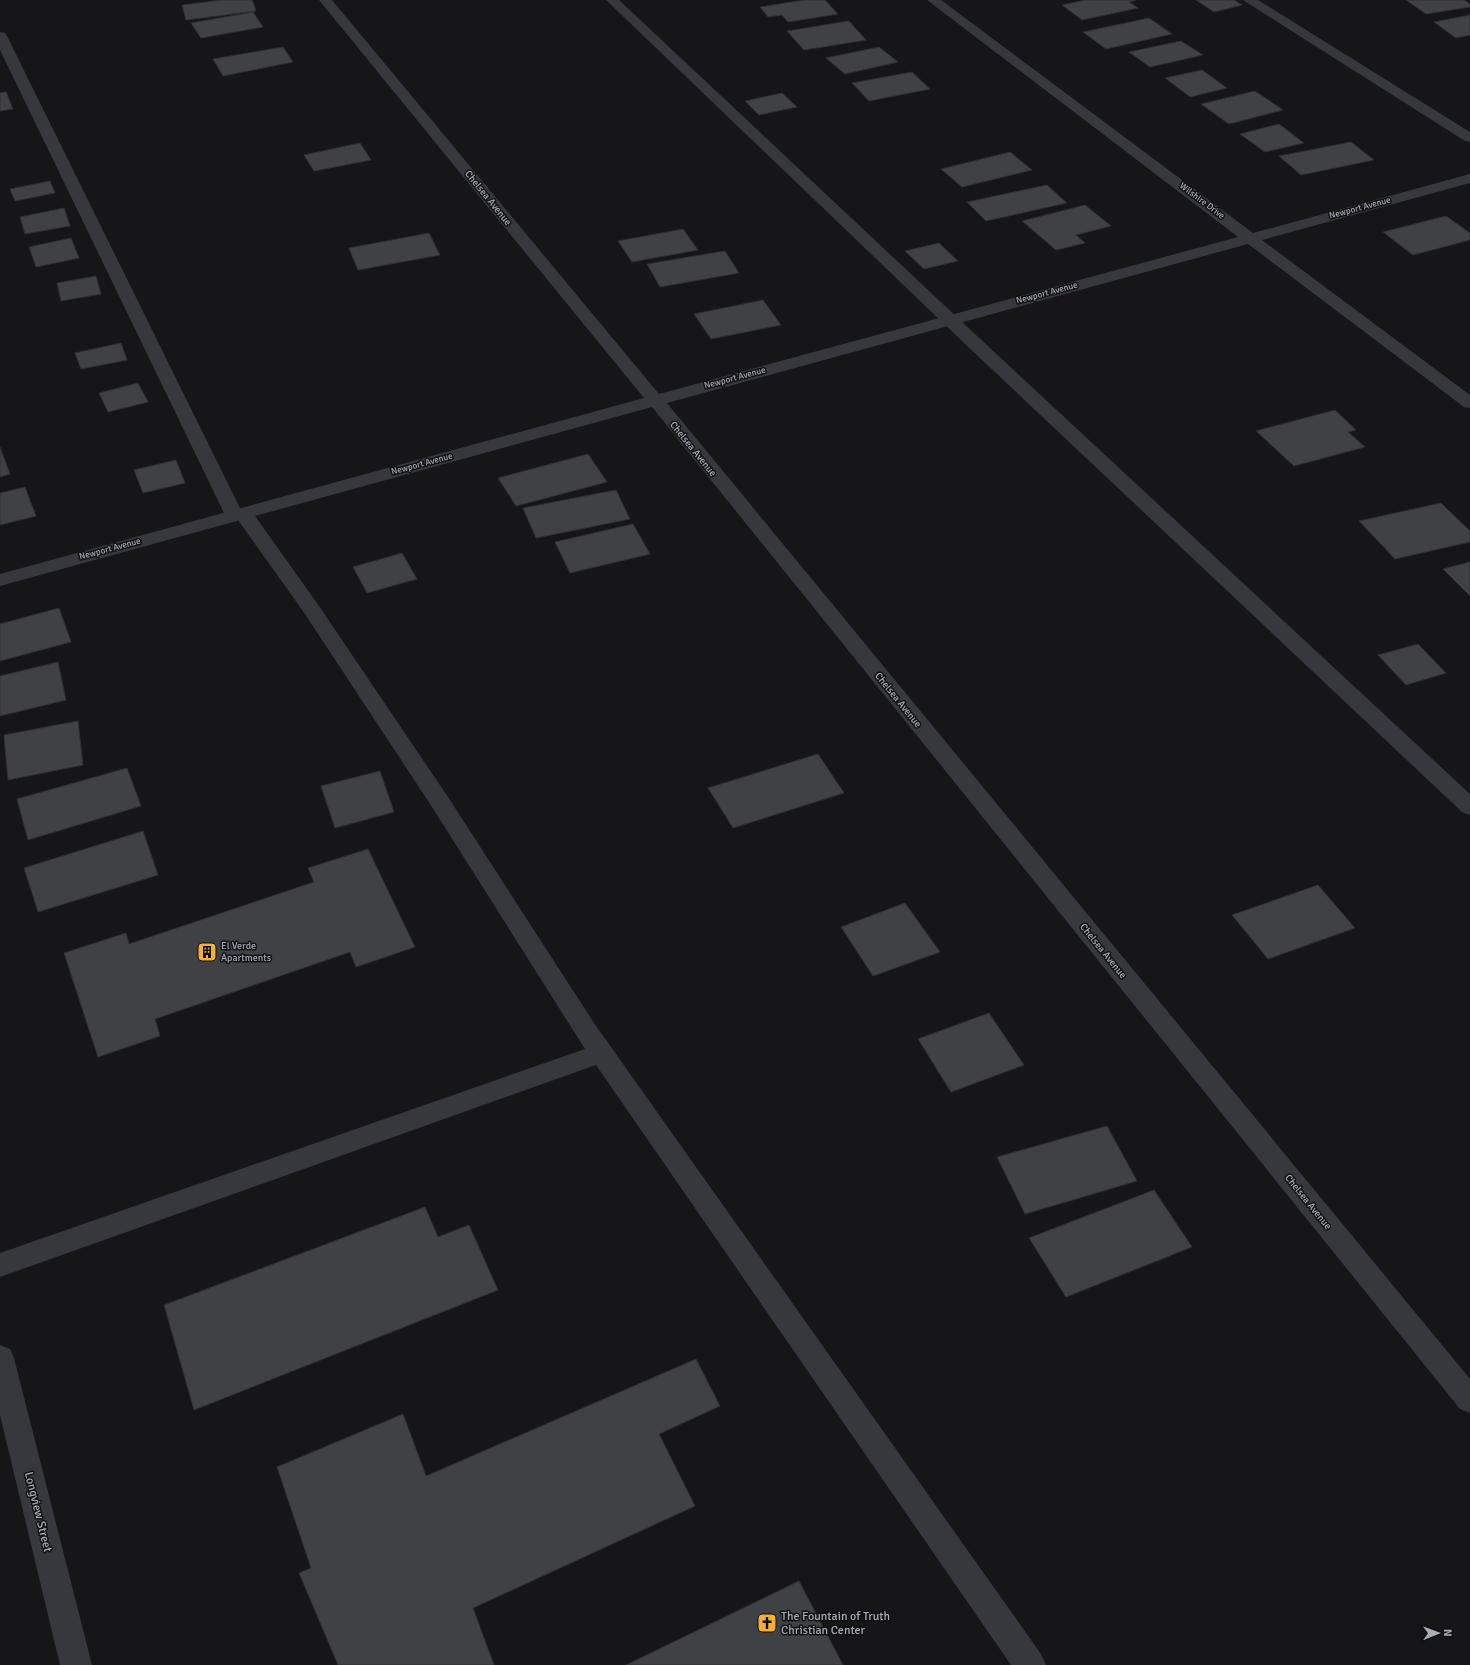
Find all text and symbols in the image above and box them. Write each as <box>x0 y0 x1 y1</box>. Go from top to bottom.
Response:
street label: Chelsea Avenue <box>462 168 514 228</box>
street label: Wilshire Drive <box>1177 180 1227 222</box>
street label: Newport Avenue <box>1328 194 1392 221</box>
street label: Newport Avenue <box>1015 279 1079 306</box>
street label: Newport Avenue <box>703 364 767 391</box>
street label: Chelsea Avenue <box>667 419 719 479</box>
street label: Newport Avenue <box>390 450 454 477</box>
street label: Newport Avenue <box>78 535 142 562</box>
street label: Chelsea Avenue <box>872 670 924 730</box>
street label: Chelsea Avenue <box>1077 921 1129 981</box>
place label: El Verde Apartments <box>221 940 272 964</box>
building icon: El Verde Apartments <box>196 941 218 963</box>
street label: Chelsea Avenue <box>1282 1172 1334 1232</box>
street label: Longview Street <box>21 1470 55 1554</box>
place label: The Fountain of Truth Christian Center <box>781 1609 890 1638</box>
church icon: The Fountain of Truth Christian Center <box>756 1612 778 1634</box>
north arrow <box>1418 1613 1458 1653</box>
text: N <box>1441 1629 1454 1637</box>

